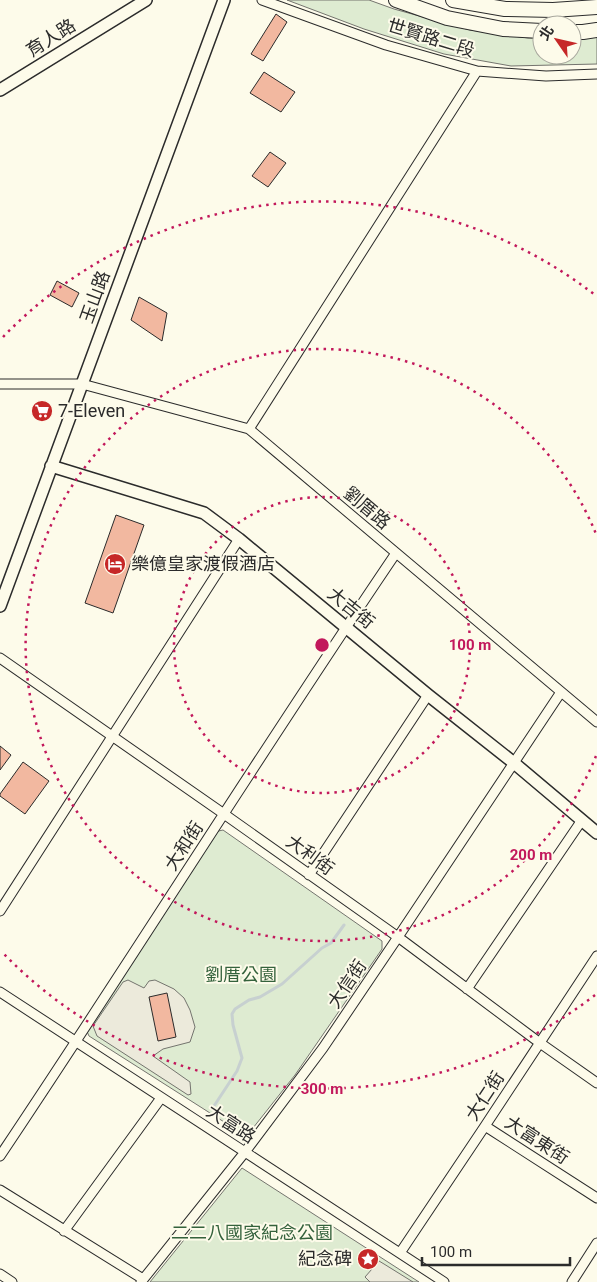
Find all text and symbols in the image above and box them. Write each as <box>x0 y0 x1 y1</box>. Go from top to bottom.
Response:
street label: 育人路 <box>22 14 79 61</box>
street label: 世賢路二段 <box>385 14 477 61</box>
north arrow <box>532 15 582 65</box>
text: 北 <box>536 22 557 43</box>
street label: 玉山路 <box>75 268 114 326</box>
supermarket icon: 7-Eleven <box>30 399 54 423</box>
place label: 7-Eleven <box>58 400 125 421</box>
street label: 劉厝路 <box>340 482 395 533</box>
hotel icon: 樂億皇家渡假酒店 <box>103 552 127 576</box>
place label: 樂億皇家渡假酒店 <box>131 553 275 574</box>
street label: 大吉街 <box>324 582 379 633</box>
centre of rings <box>313 636 331 654</box>
text: 100 m <box>449 636 491 654</box>
street label: 大和街 <box>160 817 207 874</box>
street label: 大利街 <box>282 830 338 879</box>
text: 200 m <box>510 846 552 864</box>
street label: 大信街 <box>323 955 370 1012</box>
park label: 劉厝公園 <box>205 964 277 985</box>
street label: 大仁街 <box>461 1067 508 1124</box>
text: 300 m <box>301 1080 343 1098</box>
street label: 大富路 <box>203 1100 260 1147</box>
street label: 大富東街 <box>501 1111 573 1168</box>
park label: 二二八國家紀念公園 <box>171 1222 333 1243</box>
scale bar <box>422 1234 570 1266</box>
text: 100 m <box>430 1243 472 1261</box>
place icon: 紀念碑 <box>356 1247 380 1271</box>
place label: 紀念碑 <box>298 1248 352 1269</box>

